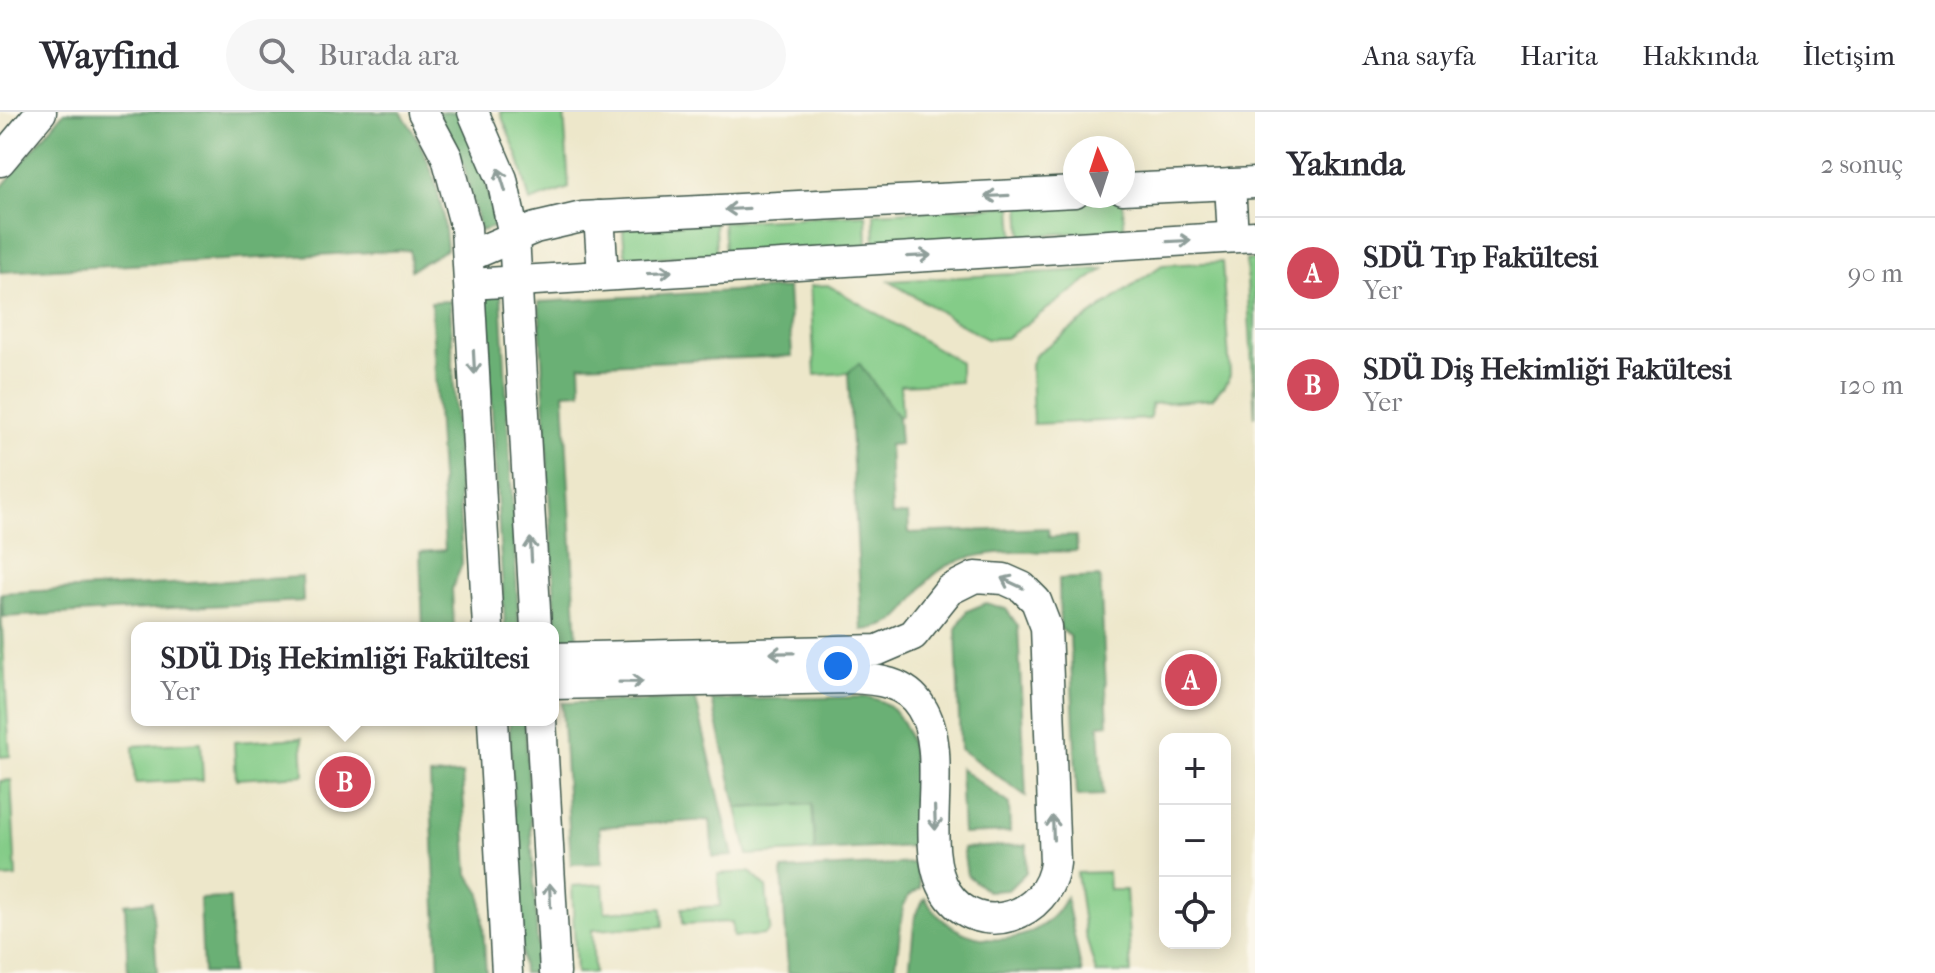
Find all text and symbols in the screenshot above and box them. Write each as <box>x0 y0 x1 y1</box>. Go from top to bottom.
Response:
search box <box>226 19 786 91</box>
text: Wayfind <box>40 33 178 78</box>
icon: search <box>254 33 298 77</box>
text: Burada ara <box>318 38 459 73</box>
text: Ana sayfa <box>1362 39 1476 72</box>
text: Harita <box>1520 39 1598 72</box>
text: Hakkında <box>1642 39 1759 72</box>
text: İletişim <box>1803 39 1895 72</box>
north arrow <box>1063 136 1135 208</box>
text: Yakında <box>1287 144 1405 184</box>
text: 2 sonuç <box>1821 149 1903 180</box>
one-way arrow <box>494 168 508 193</box>
one-way arrow <box>984 188 1011 203</box>
one-way arrow <box>724 201 751 216</box>
one-way arrow <box>1165 233 1192 248</box>
text: SDÜ Tıp Fakültesi <box>1363 240 1598 275</box>
one-way arrow <box>905 248 932 263</box>
text: A <box>1305 258 1321 289</box>
text: 90 m <box>1848 258 1903 289</box>
one-way arrow <box>646 264 673 279</box>
text: Yer <box>1363 275 1402 306</box>
one-way arrow <box>467 348 482 375</box>
text: SDÜ Diş Hekimliği Fakültesi <box>1363 352 1732 387</box>
text: B <box>1305 370 1321 401</box>
text: 120 m <box>1839 370 1903 401</box>
text: Yer <box>1363 387 1402 418</box>
one-way arrow <box>524 537 539 564</box>
one-way arrow <box>1000 575 1024 590</box>
popup <box>131 622 559 726</box>
text: SDÜ Diş Hekimliği Fakültesi <box>161 641 529 676</box>
one-way arrow <box>769 645 796 660</box>
your location <box>818 646 858 686</box>
pin: A <box>1165 650 1217 710</box>
one-way arrow <box>617 675 644 690</box>
text: Yer <box>161 676 200 707</box>
map controls <box>1159 733 1231 949</box>
button: + <box>1159 733 1231 805</box>
pin: B <box>319 752 371 812</box>
one-way arrow <box>927 804 942 831</box>
button: − <box>1159 805 1231 877</box>
one-way arrow <box>1046 815 1061 842</box>
button: locate <box>1159 877 1231 949</box>
one-way arrow <box>543 882 558 909</box>

